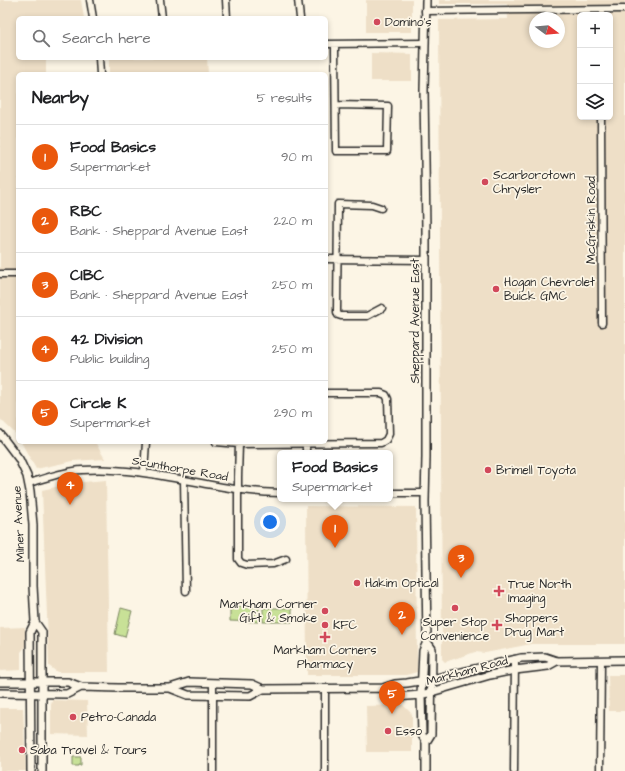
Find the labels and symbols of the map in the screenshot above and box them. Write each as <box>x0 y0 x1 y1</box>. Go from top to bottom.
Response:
north arrow <box>529 12 565 48</box>
place label: Domino's <box>385 14 431 31</box>
marker: Domino's <box>372 17 382 27</box>
place label: Scarborotown Chrysler <box>493 167 575 199</box>
street label: McGriskin Road <box>583 176 600 264</box>
marker: Scarborotown Chrysler <box>480 177 490 187</box>
street label: Sheppard Avenue East <box>407 258 424 384</box>
place label: Hogan Chevrolet Buick GMC <box>504 274 595 305</box>
marker: Hogan Chevrolet Buick GMC <box>491 284 501 294</box>
street label: Scunthorpe Road <box>131 452 229 486</box>
place label: Brimell Toyota <box>496 462 576 480</box>
marker: Brimell Toyota <box>483 465 493 475</box>
pin: 4 <box>57 472 83 505</box>
street label: Milner Avenue <box>8 485 29 563</box>
your location <box>260 512 280 532</box>
pin: 1 <box>322 515 348 548</box>
pin: 3 <box>448 545 474 578</box>
place label: Hakim Optical <box>365 575 439 592</box>
place label: True North Imaging <box>508 576 571 608</box>
marker: Hakim Optical <box>352 578 362 588</box>
marker: True North Imaging <box>493 585 505 597</box>
place label: Markham Corner Gift & Smoke <box>220 596 318 627</box>
pin: 2 <box>389 602 415 635</box>
marker: Super Stop Convenience <box>450 603 460 613</box>
marker: Markham Corner Gift & Smoke <box>320 606 330 616</box>
place label: Shoppers Drug Mart <box>505 610 564 642</box>
place label: Super Stop Convenience <box>421 614 490 645</box>
place label: KFC <box>333 617 358 634</box>
marker: KFC <box>320 620 330 630</box>
marker: Shoppers Drug Mart <box>492 620 502 630</box>
marker: Markham Corners Pharmacy <box>320 632 330 642</box>
place label: Markham Corners Pharmacy <box>273 642 377 674</box>
street label: Markham Road <box>424 652 510 690</box>
pin: 5 <box>379 681 405 714</box>
place label: Petro-Canada <box>81 709 156 726</box>
marker: Petro-Canada <box>68 712 78 722</box>
place label: Esso <box>396 723 422 740</box>
marker: Esso <box>383 726 393 736</box>
place label: Saba Travel & Tours <box>30 742 147 759</box>
marker: Saba Travel & Tours <box>17 745 27 755</box>

